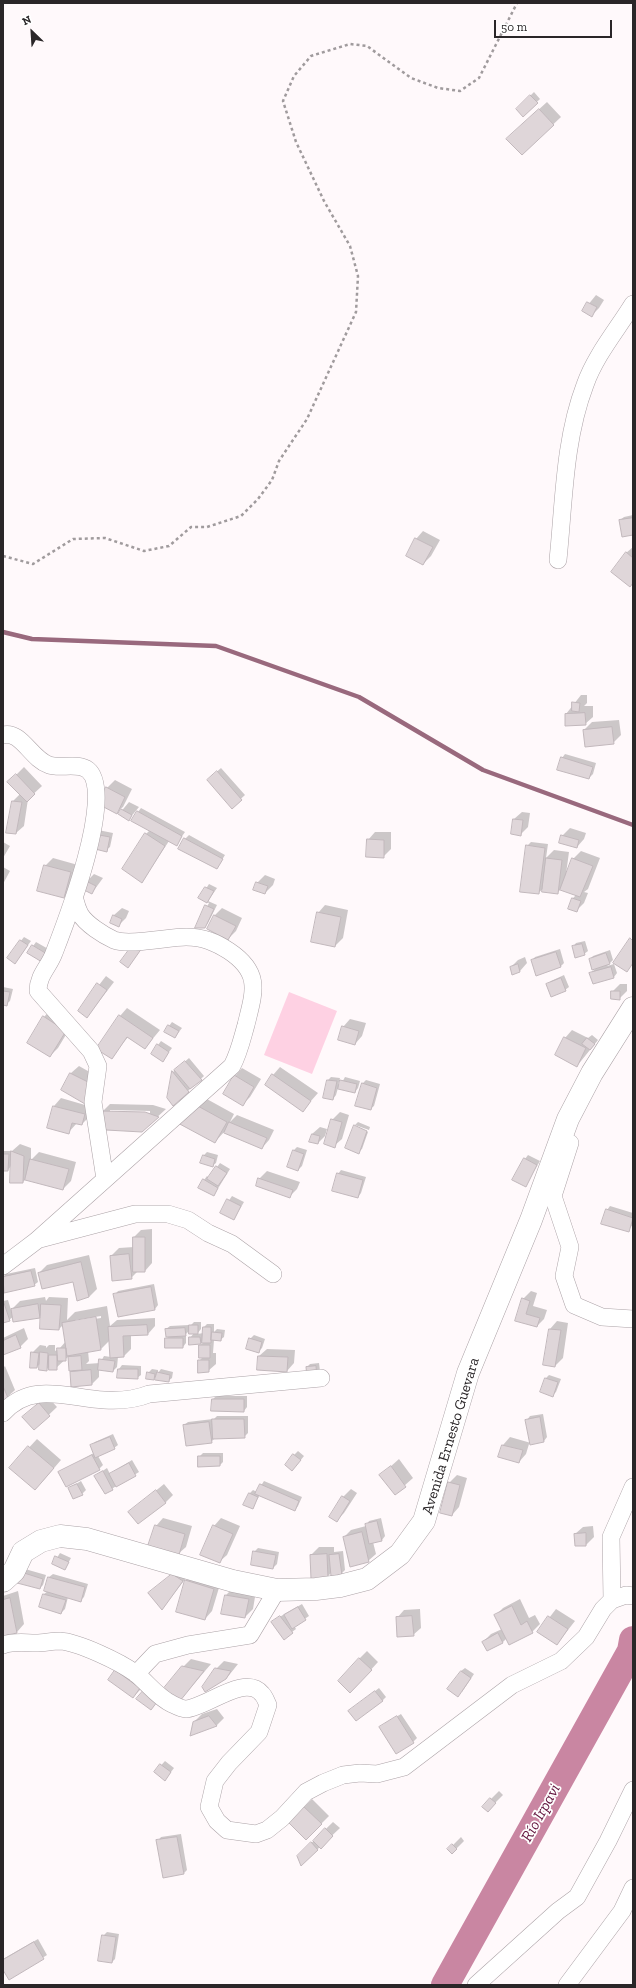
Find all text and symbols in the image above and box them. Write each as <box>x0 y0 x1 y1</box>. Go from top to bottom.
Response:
north arrow <box>12 12 52 52</box>
scale bar <box>496 12 614 38</box>
text: N <box>20 13 33 28</box>
text: 50 m <box>501 20 527 34</box>
street label: Avenida Ernesto Guevara <box>419 1355 483 1517</box>
water label: Río Irpavi <box>517 1781 565 1845</box>

